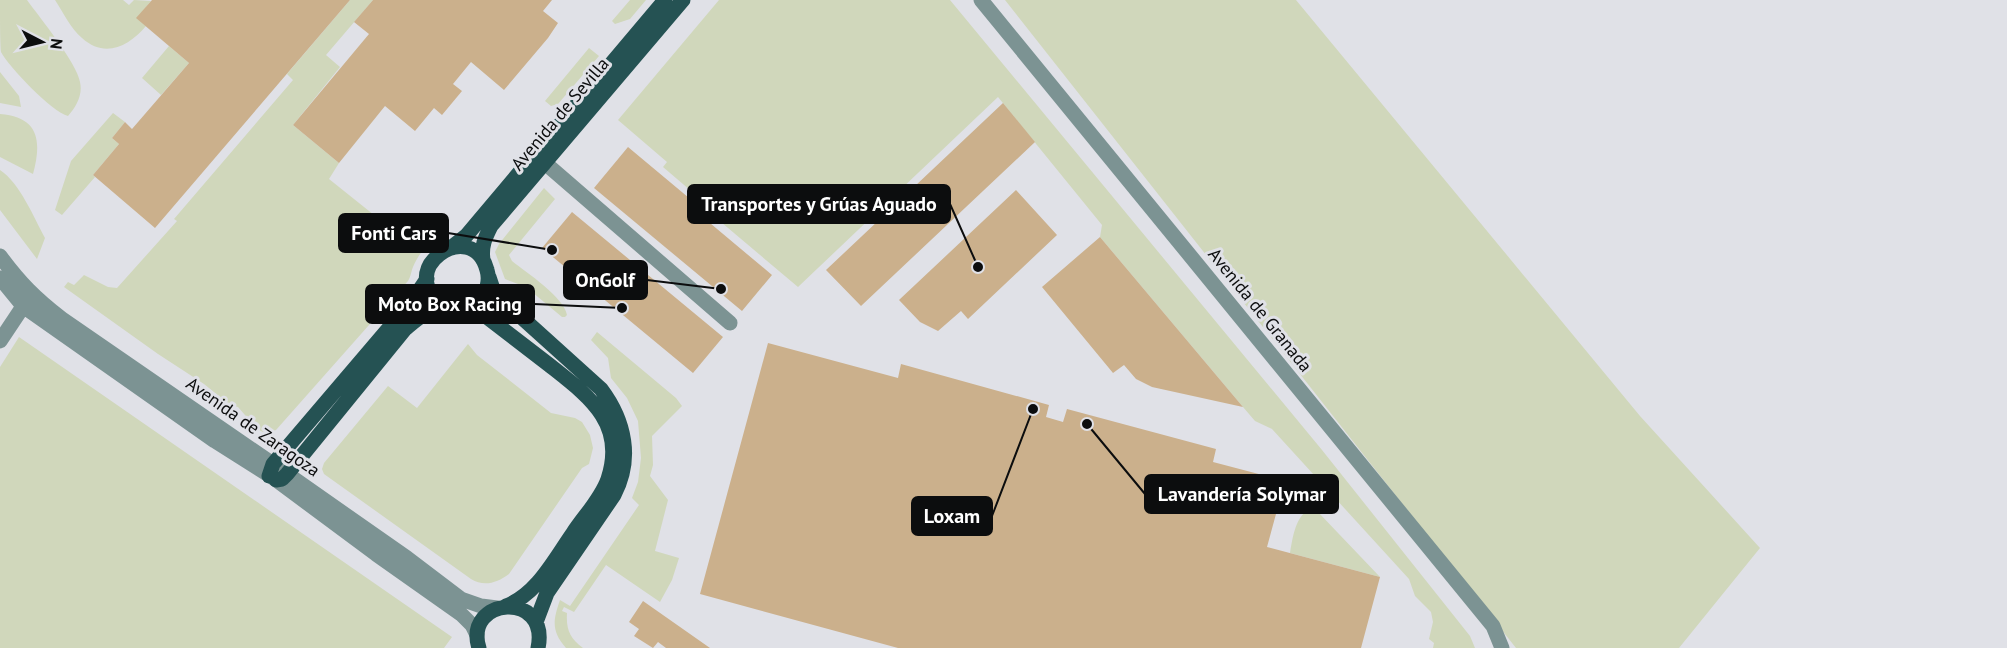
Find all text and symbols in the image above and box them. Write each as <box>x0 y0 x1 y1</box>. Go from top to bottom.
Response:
north arrow <box>12 12 72 72</box>
text: N <box>46 37 67 50</box>
street label: Avenida de Sevilla <box>506 52 614 175</box>
callout: Transportes y Grúas Aguado <box>688 185 950 223</box>
text: Transportes y Grúas Aguado <box>701 191 937 217</box>
callout: Fonti Cars <box>339 214 448 252</box>
text: Fonti Cars <box>351 220 437 246</box>
street label: Avenida de Granada <box>1203 243 1317 376</box>
callout: OnGolf <box>564 261 647 299</box>
text: OnGolf <box>575 267 636 293</box>
callout: Moto Box Racing <box>366 285 534 323</box>
text: Moto Box Racing <box>378 291 522 317</box>
street label: Avenida de Zaragoza <box>182 372 325 481</box>
callout: Lavandería Solymar <box>1145 475 1338 513</box>
text: Lavandería Solymar <box>1158 481 1326 507</box>
callout: Loxam <box>912 497 992 535</box>
text: Loxam <box>924 503 980 529</box>

